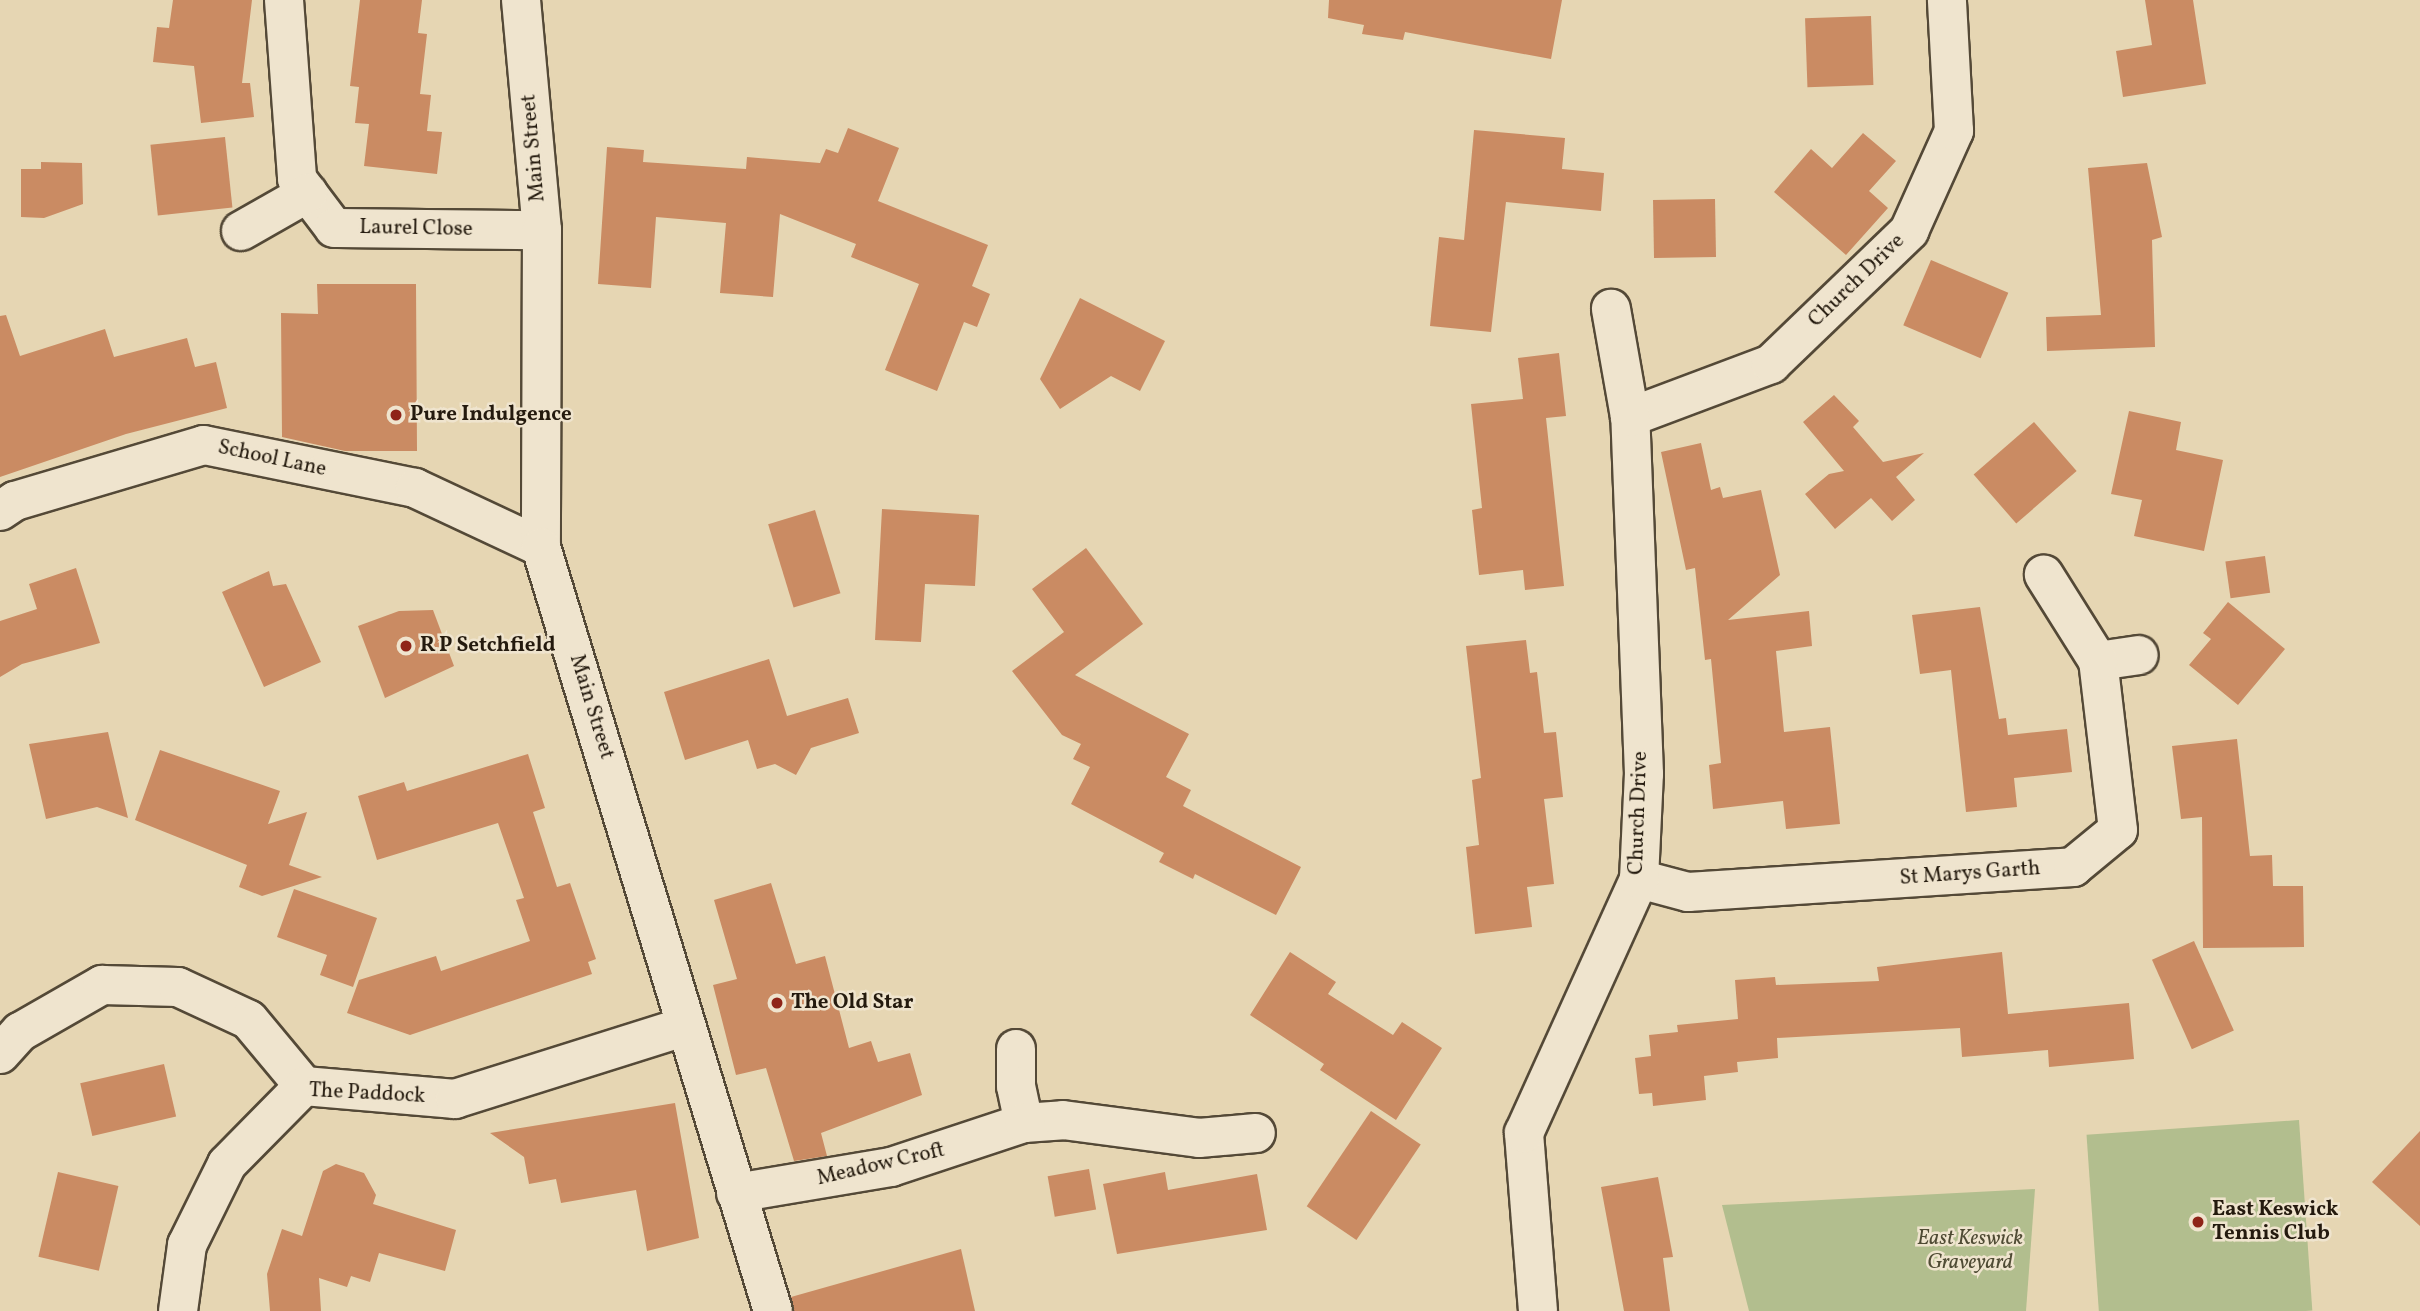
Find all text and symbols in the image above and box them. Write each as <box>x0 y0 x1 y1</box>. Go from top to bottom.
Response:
street label: Main Street <box>517 93 551 203</box>
street label: Laurel Close <box>359 215 473 243</box>
street label: Church Drive <box>1804 229 1910 333</box>
place label: Pure Indulgence <box>410 402 572 428</box>
marker: Pure Indulgence <box>388 407 404 423</box>
street label: School Lane <box>215 435 329 483</box>
place label: R P Setchfield <box>420 633 555 659</box>
marker: R P Setchfield <box>398 638 414 654</box>
street label: Main Street <box>563 652 619 762</box>
street label: Church Drive <box>1624 751 1654 875</box>
street label: St Marys Garth <box>1899 857 2041 891</box>
place label: The Old Star <box>791 990 913 1016</box>
marker: The Old Star <box>769 995 785 1011</box>
street label: The Paddock <box>308 1078 426 1110</box>
street label: Meadow Croft <box>814 1138 948 1192</box>
place label: East Keswick Tennis Club <box>2212 1197 2338 1247</box>
marker: East Keswick Tennis Club <box>2190 1214 2206 1230</box>
park label: East Keswick Graveyard <box>1917 1226 2023 1276</box>

